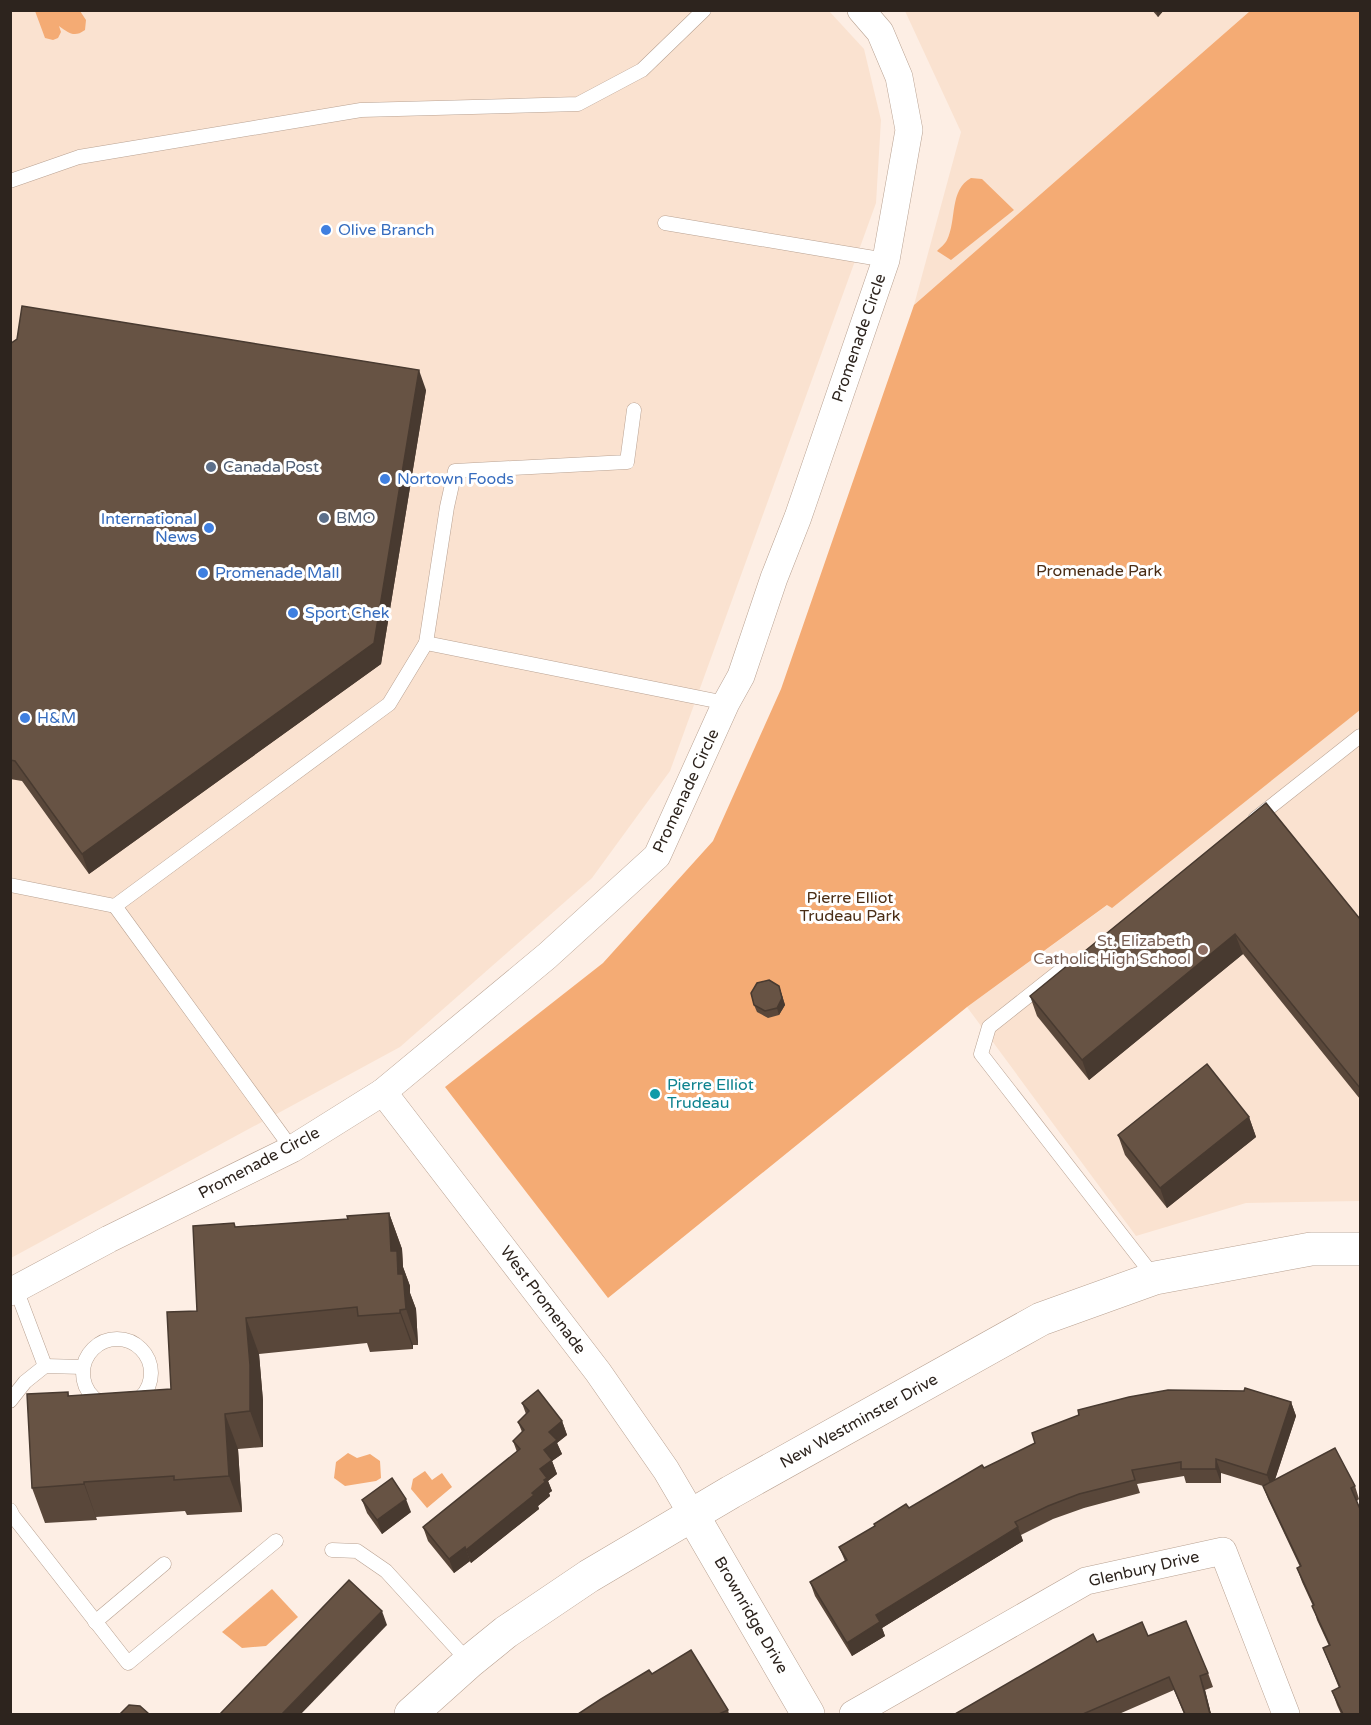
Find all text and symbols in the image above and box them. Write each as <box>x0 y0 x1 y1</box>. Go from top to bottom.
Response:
place label: Olive Branch <box>338 220 435 240</box>
marker: Olive Branch <box>319 223 333 237</box>
street label: Promenade Circle <box>828 271 890 405</box>
place label: Canada Post <box>223 457 319 477</box>
marker: Canada Post <box>204 460 218 474</box>
place label: Nortown Foods <box>397 469 514 489</box>
marker: Nortown Foods <box>378 472 392 486</box>
place label: BMO <box>336 508 376 528</box>
place label: International News <box>101 509 197 547</box>
marker: BMO <box>317 511 331 525</box>
marker: International News <box>202 521 216 535</box>
park label: Promenade Park <box>1036 561 1162 581</box>
place label: Promenade Mall <box>215 563 339 583</box>
marker: Promenade Mall <box>196 566 210 580</box>
place label: Sport Chek <box>305 603 390 623</box>
marker: Sport Chek <box>286 606 300 620</box>
place label: H&M <box>37 708 76 728</box>
marker: H&M <box>18 711 32 725</box>
street label: Promenade Circle <box>648 726 724 856</box>
park label: Pierre Elliot Trudeau Park <box>800 888 901 926</box>
place label: St. Elizabeth Catholic High School <box>1033 931 1191 969</box>
marker: St. Elizabeth Catholic High School <box>1196 943 1210 957</box>
place label: Pierre Elliot Trudeau <box>667 1075 754 1113</box>
marker: Pierre Elliot Trudeau <box>648 1087 662 1101</box>
street label: Promenade Circle <box>195 1123 323 1203</box>
street label: West Promenade <box>496 1242 590 1358</box>
street label: New Westminster Drive <box>777 1369 941 1473</box>
street label: Glenbury Drive <box>1087 1547 1201 1591</box>
street label: Brownridge Drive <box>709 1553 793 1677</box>

